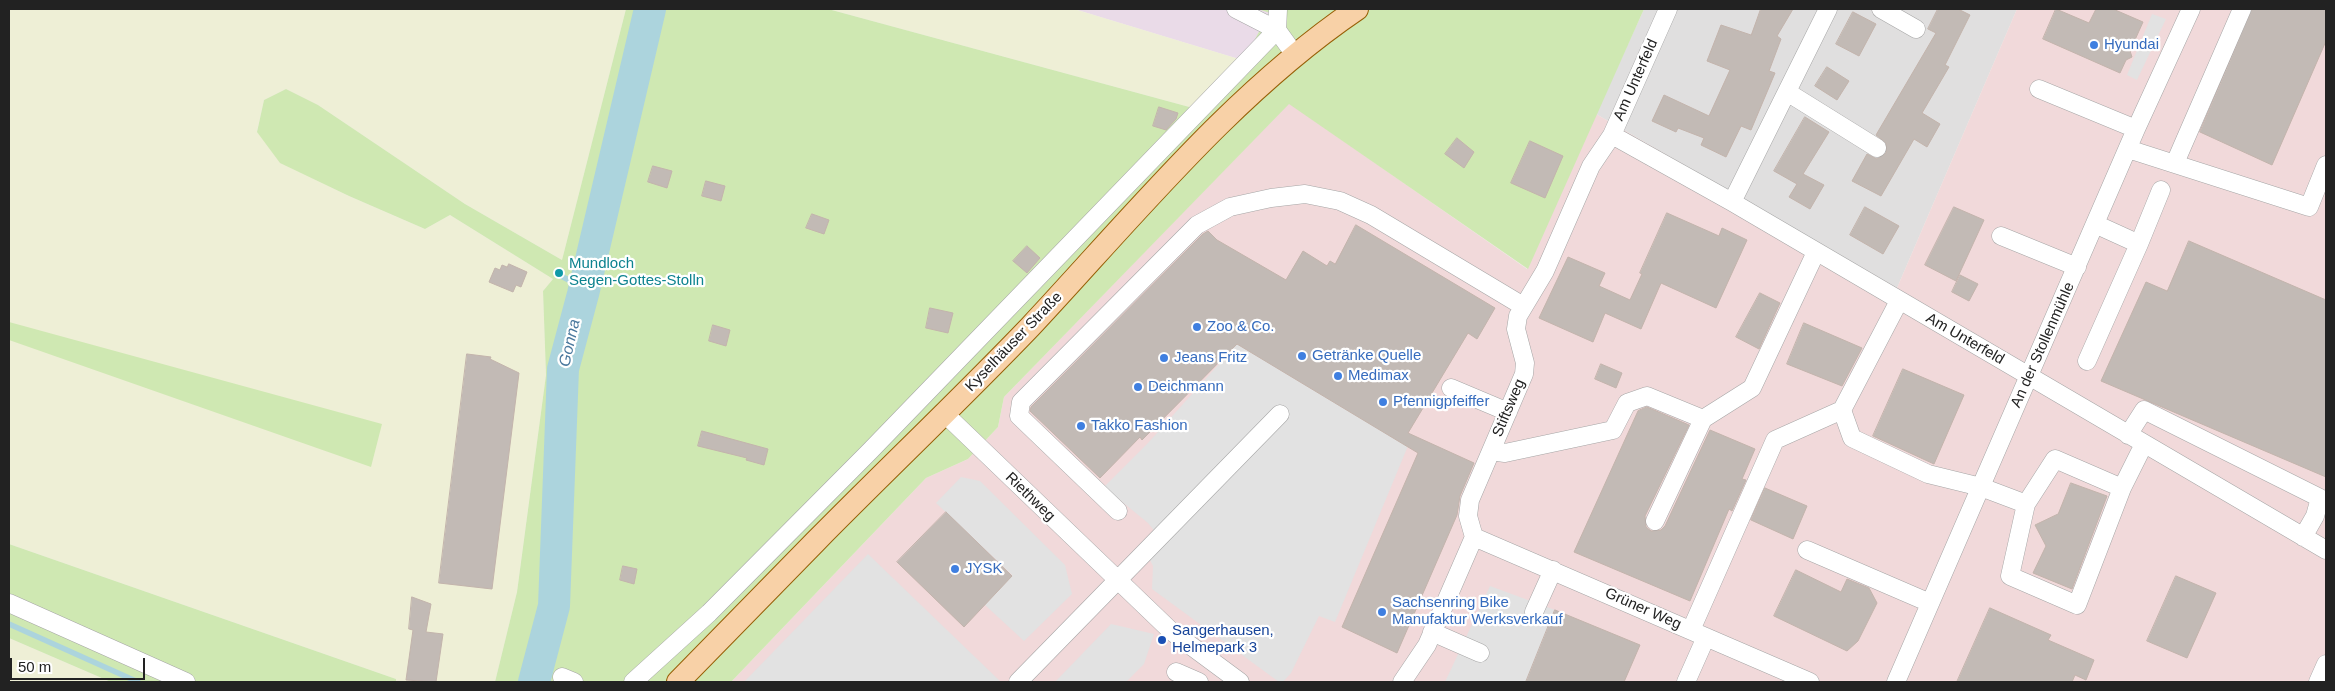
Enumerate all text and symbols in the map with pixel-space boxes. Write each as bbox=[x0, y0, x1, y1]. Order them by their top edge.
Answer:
street label: Am Unterfeld bbox=[1610, 36, 1662, 124]
place label: Hyundai bbox=[2104, 36, 2159, 54]
marker: Hyundai bbox=[2088, 39, 2100, 51]
place label: Mundloch Segen-Gottes-Stolln bbox=[569, 255, 704, 290]
marker: Mundloch Segen-Gottes-Stolln bbox=[553, 267, 565, 279]
street label: An der Stollenmühle bbox=[2007, 280, 2079, 410]
street label: Kyselhäuser Straße bbox=[962, 288, 1066, 396]
street label: Am Unterfeld bbox=[1923, 309, 2007, 369]
water label: Gonna bbox=[555, 317, 585, 369]
place label: Zoo & Co. bbox=[1207, 318, 1275, 336]
marker: Zoo & Co. bbox=[1191, 321, 1203, 333]
place label: Getränke Quelle bbox=[1312, 347, 1421, 365]
place label: Jeans Fritz bbox=[1174, 349, 1247, 367]
marker: Getränke Quelle bbox=[1296, 350, 1308, 362]
marker: Jeans Fritz bbox=[1158, 352, 1170, 364]
place label: Medimax bbox=[1348, 367, 1409, 385]
marker: Medimax bbox=[1332, 370, 1344, 382]
street label: Stiftsweg bbox=[1489, 376, 1529, 440]
place label: Deichmann bbox=[1148, 378, 1224, 396]
marker: Deichmann bbox=[1132, 381, 1144, 393]
place label: Pfennigpfeiffer bbox=[1393, 393, 1489, 411]
marker: Pfennigpfeiffer bbox=[1377, 396, 1389, 408]
place label: Takko Fashion bbox=[1091, 417, 1188, 435]
marker: Takko Fashion bbox=[1075, 420, 1087, 432]
street label: Riethweg bbox=[1001, 469, 1059, 525]
place label: JYSK bbox=[965, 560, 1003, 578]
marker: JYSK bbox=[949, 563, 961, 575]
street label: Grüner Weg bbox=[1602, 584, 1684, 634]
place label: Sachsenring Bike Manufaktur Werksverkauf bbox=[1392, 594, 1563, 629]
marker: Sachsenring Bike Manufaktur Werksverkauf bbox=[1376, 606, 1388, 618]
place label: Sangerhausen, Helmepark 3 bbox=[1172, 622, 1274, 657]
marker: Sangerhausen, Helmepark 3 bbox=[1156, 634, 1168, 646]
scale bar bbox=[12, 648, 148, 680]
text: 50 m bbox=[18, 658, 51, 675]

